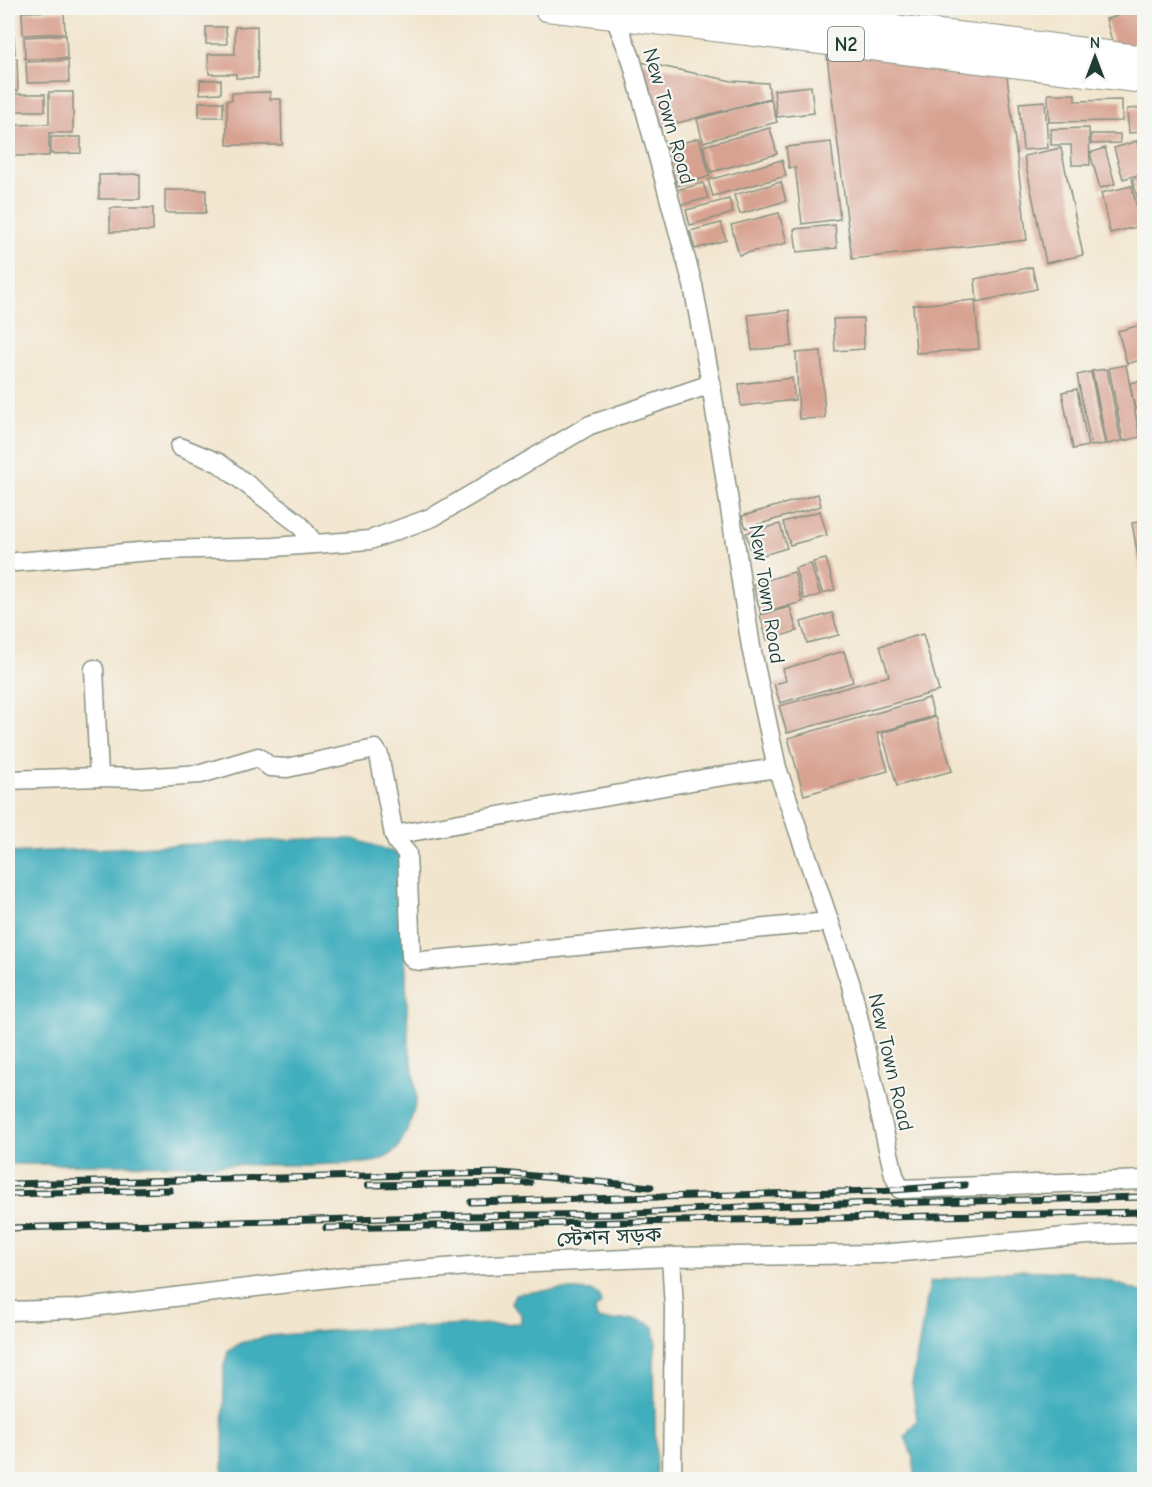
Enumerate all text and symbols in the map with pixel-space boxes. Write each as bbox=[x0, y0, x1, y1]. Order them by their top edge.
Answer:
road number: N2 bbox=[828, 27, 864, 61]
north arrow bbox=[1065, 27, 1125, 87]
text: N bbox=[1090, 34, 1100, 52]
street label: New Town Road bbox=[638, 45, 700, 187]
street label: New Town Road bbox=[744, 523, 790, 665]
street label: New Town Road bbox=[864, 991, 918, 1133]
street label: স্টেশন সড়ক bbox=[556, 1222, 663, 1252]

